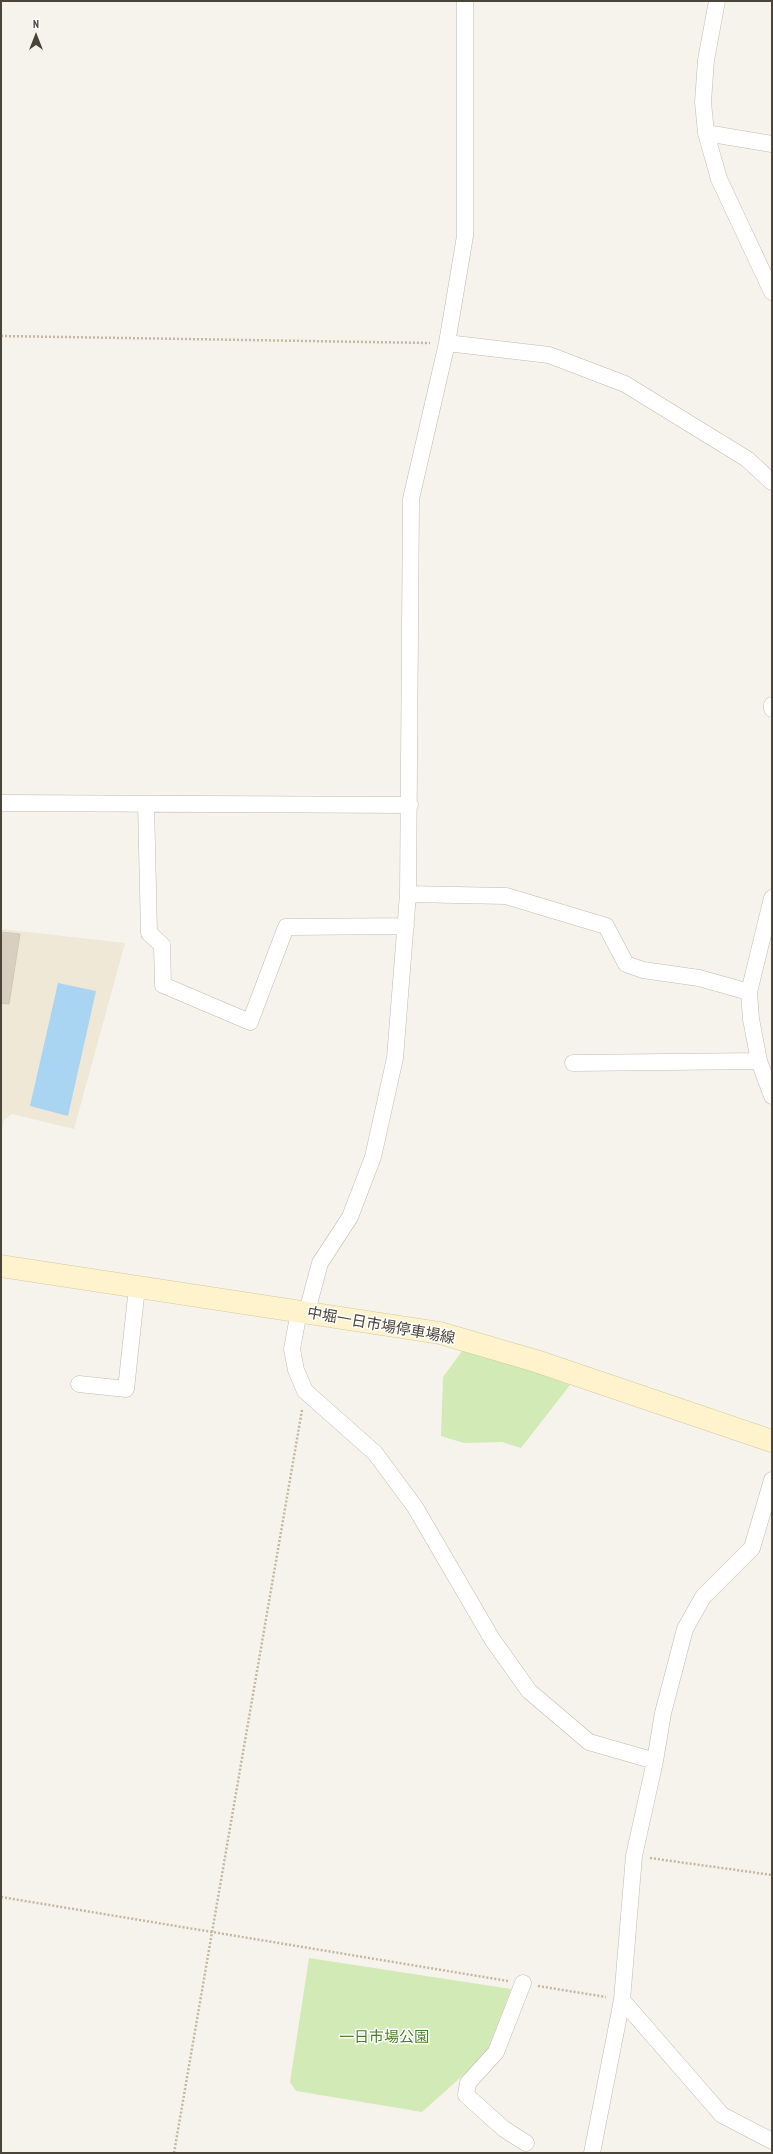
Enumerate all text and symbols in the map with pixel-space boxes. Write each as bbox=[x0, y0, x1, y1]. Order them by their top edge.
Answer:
north arrow bbox=[16, 16, 56, 56]
text: N bbox=[33, 17, 39, 31]
street label: 中堀一日市場停車場線 bbox=[306, 1304, 456, 1348]
park label: 一日市場公園 bbox=[339, 2029, 429, 2047]

